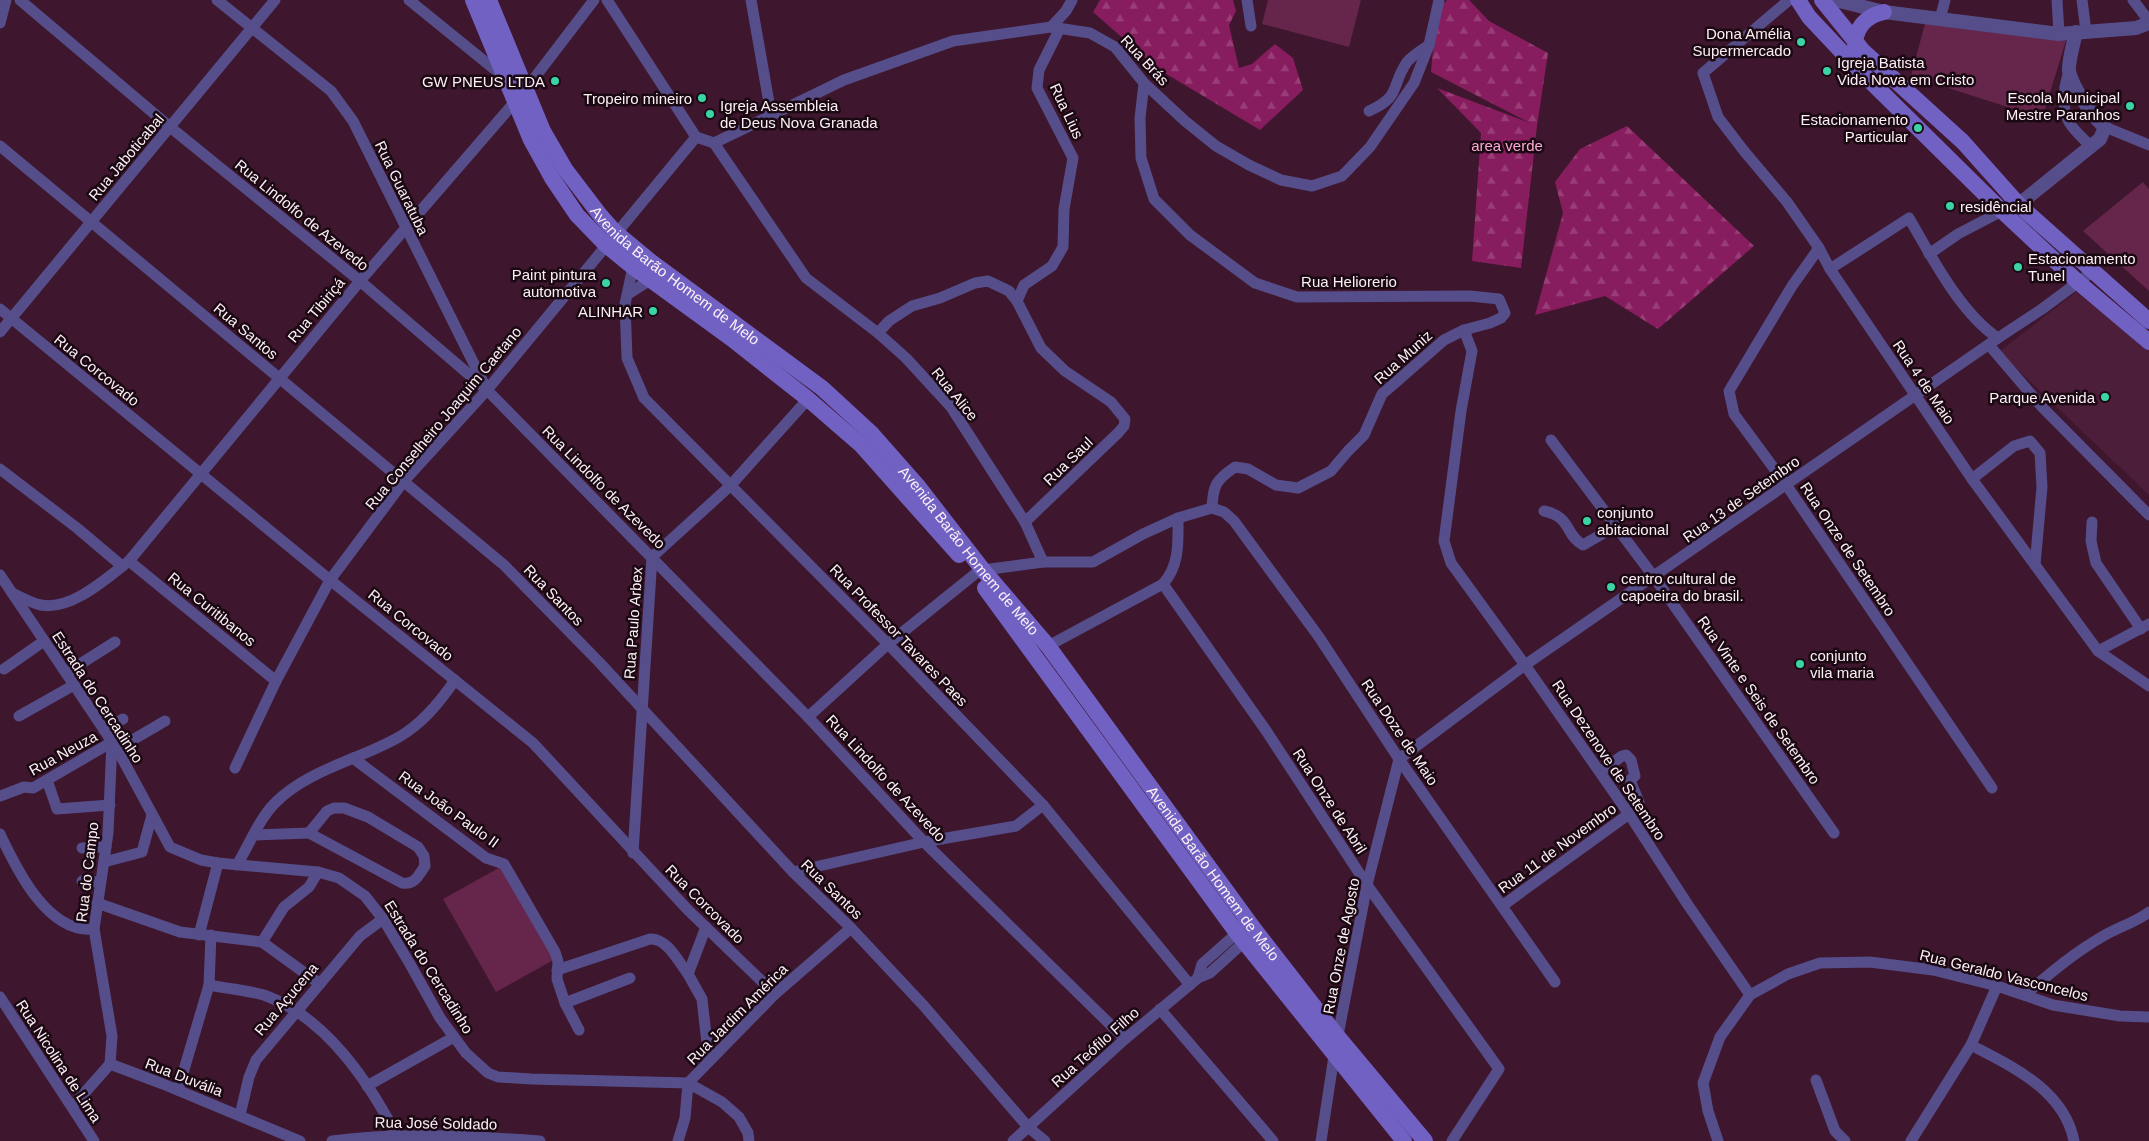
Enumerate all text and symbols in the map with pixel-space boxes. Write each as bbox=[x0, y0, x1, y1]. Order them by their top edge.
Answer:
place label: Dona Amélia Supermercado bbox=[1693, 25, 1792, 59]
street label: Rua Brás bbox=[1117, 31, 1173, 89]
marker: Dona Amélia Supermercado bbox=[1795, 36, 1807, 48]
place label: Igreja Batista Vida Nova em Cristo bbox=[1837, 54, 1974, 88]
marker: Igreja Batista Vida Nova em Cristo bbox=[1821, 65, 1833, 77]
place label: GW PNEUS LTDA bbox=[422, 73, 545, 90]
marker: GW PNEUS LTDA bbox=[549, 75, 561, 87]
street label: Rua Lius bbox=[1047, 81, 1087, 141]
place label: Escola Municipal Mestre Paranhos bbox=[2006, 89, 2120, 123]
place label: Tropeiro mineiro bbox=[583, 90, 692, 107]
marker: Tropeiro mineiro bbox=[696, 92, 708, 104]
place label: Igreja Assembleia de Deus Nova Granada bbox=[720, 97, 878, 131]
marker: Escola Municipal Mestre Paranhos bbox=[2124, 100, 2136, 112]
marker: Igreja Assembleia de Deus Nova Granada bbox=[704, 108, 716, 120]
street label: Rua Jaboticabal bbox=[85, 110, 167, 204]
place label: Estacionamento Particular bbox=[1800, 111, 1908, 145]
marker: Estacionamento Particular bbox=[1912, 122, 1924, 134]
park label: area verde bbox=[1471, 137, 1543, 154]
street label: Rua Guaratuba bbox=[372, 138, 432, 238]
street label: Rua Lindolfo de Azevedo bbox=[232, 156, 372, 274]
place label: residêncial bbox=[1960, 198, 2032, 215]
marker: residêncial bbox=[1944, 200, 1956, 212]
street label: Avenida Barão Homem de Melo bbox=[587, 202, 763, 348]
place label: Estacionamento Tunel bbox=[2028, 250, 2136, 284]
marker: Estacionamento Tunel bbox=[2012, 261, 2024, 273]
place label: Paint pintura automotiva bbox=[512, 266, 597, 300]
street label: Rua Heliorerio bbox=[1301, 273, 1397, 290]
street label: Rua Tibiriçá bbox=[284, 274, 348, 346]
marker: Paint pintura automotiva bbox=[600, 277, 612, 289]
street label: Rua Santos bbox=[211, 299, 281, 363]
place label: ALINHAR bbox=[578, 303, 643, 320]
marker: ALINHAR bbox=[647, 305, 659, 317]
street label: Rua Conselheiro Joaquim Caetano bbox=[361, 323, 525, 513]
street label: Rua Muniz bbox=[1371, 327, 1435, 387]
street label: Rua Corcovado bbox=[51, 331, 143, 409]
street label: Rua 4 de Maio bbox=[1890, 337, 1958, 427]
street label: Rua Alice bbox=[928, 364, 982, 424]
place label: Parque Avenida bbox=[1989, 389, 2096, 406]
marker: Parque Avenida bbox=[2099, 391, 2111, 403]
street label: Rua Lindolfo de Azevedo bbox=[539, 422, 669, 552]
street label: Rua Saul bbox=[1040, 433, 1096, 489]
street label: Rua 13 de Setembro bbox=[1679, 452, 1803, 546]
street label: Avenida Barão Homem de Melo bbox=[896, 462, 1043, 638]
street label: Rua Onze de Setembro bbox=[1797, 479, 1899, 619]
place label: conjunto abitacional bbox=[1597, 504, 1669, 538]
marker: conjunto abitacional bbox=[1581, 515, 1593, 527]
street label: Rua Santos bbox=[521, 561, 587, 629]
street label: Rua Professor Tavares Paes bbox=[827, 561, 971, 709]
street label: Rua Paulo Arbex bbox=[621, 566, 645, 680]
street label: Rua Curitibanos bbox=[165, 569, 259, 649]
place label: centro cultural de capoeira do brasil. bbox=[1621, 570, 1744, 604]
marker: centro cultural de capoeira do brasil. bbox=[1605, 581, 1617, 593]
street label: Rua Corcovado bbox=[365, 586, 457, 664]
street label: Rua Vinte e Seis de Setembro bbox=[1694, 613, 1824, 787]
street label: Estrada do Cercadinho bbox=[49, 628, 147, 766]
place label: conjunto vila maria bbox=[1810, 647, 1875, 681]
marker: conjunto vila maria bbox=[1794, 658, 1806, 670]
street label: Rua Doze de Maio bbox=[1358, 676, 1442, 788]
street label: Rua Dezenove de Setembro bbox=[1549, 677, 1669, 843]
street label: Rua Lindolfo de Azevedo bbox=[823, 711, 949, 845]
street label: Rua Neuza bbox=[26, 727, 101, 779]
street label: Rua Onze de Abril bbox=[1290, 745, 1370, 857]
street label: Rua João Paulo II bbox=[396, 767, 502, 851]
street label: Avenida Barão Homem de Melo bbox=[1144, 782, 1284, 964]
street label: Rua 11 de Novembro bbox=[1495, 800, 1619, 896]
street label: Rua do Campo bbox=[72, 821, 102, 923]
street label: Rua Santos bbox=[798, 856, 866, 922]
street label: Rua Corcovado bbox=[662, 861, 748, 947]
street label: Rua Onze de Agosto bbox=[1319, 876, 1363, 1016]
street label: Estrada do Cercadinho bbox=[381, 897, 477, 1037]
street label: Rua Geraldo Vasconcelos bbox=[1918, 946, 2090, 1004]
street label: Rua Açucena bbox=[251, 959, 322, 1039]
street label: Rua Jardim América bbox=[683, 960, 791, 1068]
street label: Rua Nicolina de Lima bbox=[13, 997, 105, 1126]
street label: Rua Teófilo Filho bbox=[1048, 1003, 1142, 1091]
street label: Rua Duvália bbox=[143, 1054, 226, 1100]
street label: Rua José Soldado bbox=[375, 1113, 497, 1133]

